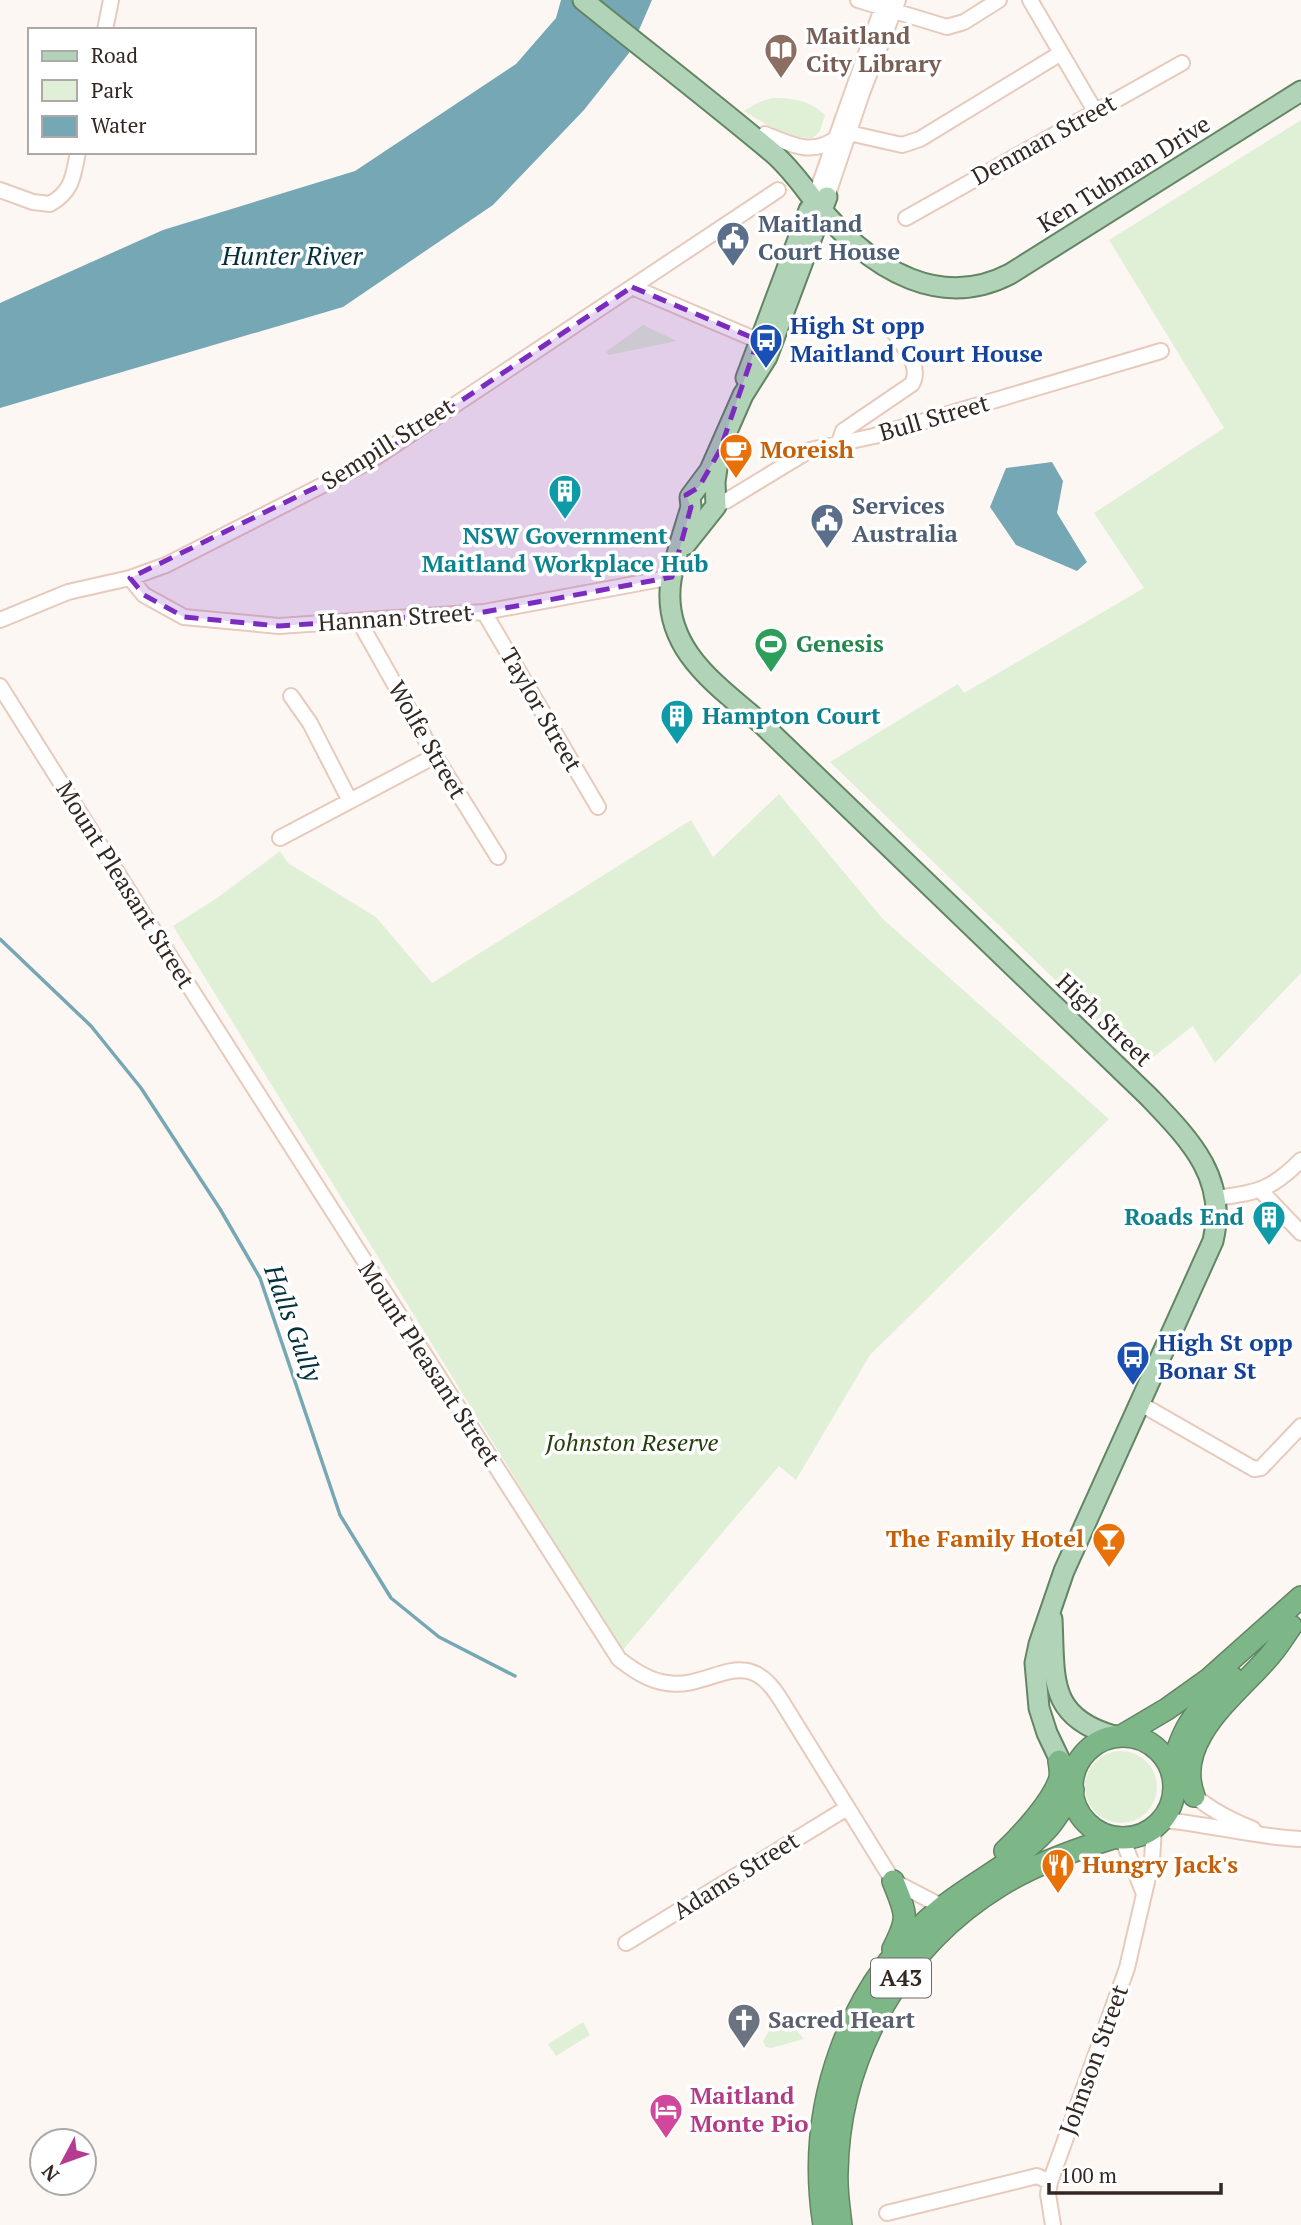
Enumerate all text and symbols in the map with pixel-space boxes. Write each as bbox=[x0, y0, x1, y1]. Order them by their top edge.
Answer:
place label: Maitland City Library bbox=[806, 19, 943, 79]
legend bbox=[28, 28, 256, 154]
library icon: Maitland City Library bbox=[762, 31, 800, 80]
text: Road bbox=[91, 41, 138, 69]
text: Park bbox=[91, 76, 133, 104]
street label: Denman Street bbox=[966, 86, 1121, 192]
street label: Ken Tubman Drive bbox=[1031, 107, 1216, 239]
text: Water bbox=[91, 111, 146, 139]
place label: Maitland Court House bbox=[758, 207, 900, 267]
public building icon: Maitland Court House bbox=[714, 219, 752, 268]
water label: Hunter River bbox=[221, 238, 363, 272]
place label: High St opp Maitland Court House bbox=[790, 309, 1043, 369]
bus stop icon: High St opp Maitland Court House bbox=[747, 321, 785, 370]
street label: Bull Street bbox=[875, 386, 992, 448]
street label: Sempill Street bbox=[315, 390, 460, 497]
cafe icon: Moreish bbox=[717, 431, 755, 480]
place label: Moreish bbox=[760, 433, 855, 465]
building icon: NSW Government Maitland Workplace Hub bbox=[546, 472, 584, 521]
place label: Services Australia bbox=[852, 489, 958, 549]
public building icon: Services Australia bbox=[808, 501, 846, 550]
place label: NSW Government Maitland Workplace Hub bbox=[422, 519, 708, 579]
street label: Hannan Street bbox=[317, 596, 473, 638]
sports icon: Genesis bbox=[752, 625, 790, 674]
place label: Genesis bbox=[796, 627, 884, 659]
street label: Taylor Street bbox=[494, 642, 590, 777]
street label: Wolfe Street bbox=[381, 675, 475, 804]
building icon: Hampton Court bbox=[658, 697, 696, 746]
place label: Hampton Court bbox=[702, 699, 881, 731]
street label: Mount Pleasant Street bbox=[49, 775, 203, 994]
street label: High Street bbox=[1050, 966, 1159, 1073]
building icon: Roads End bbox=[1250, 1198, 1288, 1247]
place label: Roads End bbox=[1124, 1200, 1245, 1232]
street label: Mount Pleasant Street bbox=[352, 1255, 508, 1472]
water label: Halls Gully bbox=[257, 1258, 331, 1387]
place label: High St opp Bonar St bbox=[1158, 1326, 1293, 1386]
bus stop icon: High St opp Bonar St bbox=[1114, 1338, 1152, 1387]
park label: Johnston Reserve bbox=[544, 1426, 719, 1458]
bar icon: The Family Hotel bbox=[1090, 1520, 1128, 1569]
place label: The Family Hotel bbox=[886, 1522, 1084, 1554]
street label: Adams Street bbox=[666, 1824, 805, 1927]
restaurant icon: Hungry Jack's bbox=[1039, 1846, 1077, 1895]
place label: Hungry Jack's bbox=[1082, 1848, 1238, 1880]
road number: A43 bbox=[871, 1958, 931, 1997]
street label: Johnson Street bbox=[1051, 1980, 1135, 2139]
church icon: Sacred Heart bbox=[725, 2001, 763, 2050]
place label: Sacred Heart bbox=[768, 2003, 916, 2035]
place label: Maitland Monte Pio bbox=[690, 2079, 809, 2139]
hotel icon: Maitland Monte Pio bbox=[647, 2091, 685, 2140]
north arrow bbox=[28, 2127, 98, 2197]
scale bar bbox=[1049, 2152, 1220, 2196]
text: N bbox=[35, 2159, 64, 2187]
text: 100 m bbox=[1060, 2161, 1117, 2189]

